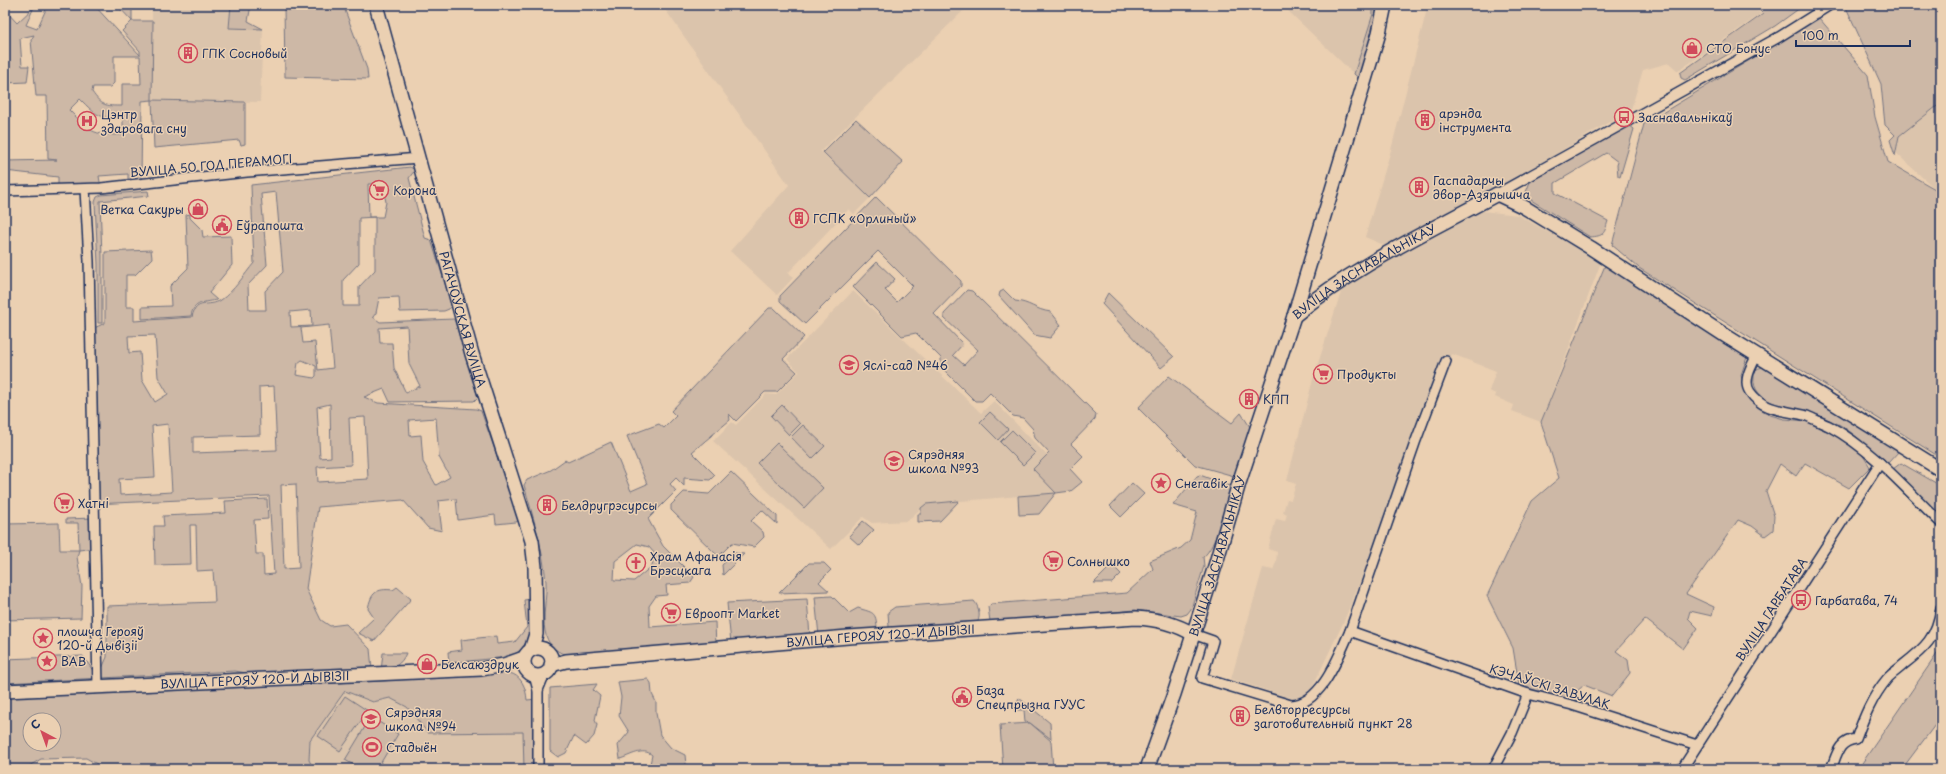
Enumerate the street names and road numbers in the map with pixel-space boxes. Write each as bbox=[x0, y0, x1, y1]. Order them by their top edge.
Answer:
street label: ВУЛІЦА 50 ГОД ПЕРАМОГІ bbox=[129, 149, 293, 181]
street label: ВУЛІЦА ЗАСНАВАЛЬНІКАЎ bbox=[1288, 219, 1439, 323]
street label: РАГАЧОЎСКАЯ ВУЛІЦА bbox=[435, 249, 491, 390]
street label: ВУЛІЦА ЗАСНАВАЛЬНІКАЎ bbox=[1184, 473, 1250, 639]
street label: ВУЛІЦА ГАРБАТАВА bbox=[1731, 554, 1811, 664]
street label: ВУЛІЦА ГЕРОЯЎ 120-Й ДЫВІЗІІ bbox=[785, 620, 976, 651]
street label: КЭЧАЎСКІ ЗАВУЛАК bbox=[1487, 659, 1613, 713]
street label: ВУЛІЦА ГЕРОЯЎ 120-Й ДЫВІЗІІ bbox=[160, 666, 350, 693]

